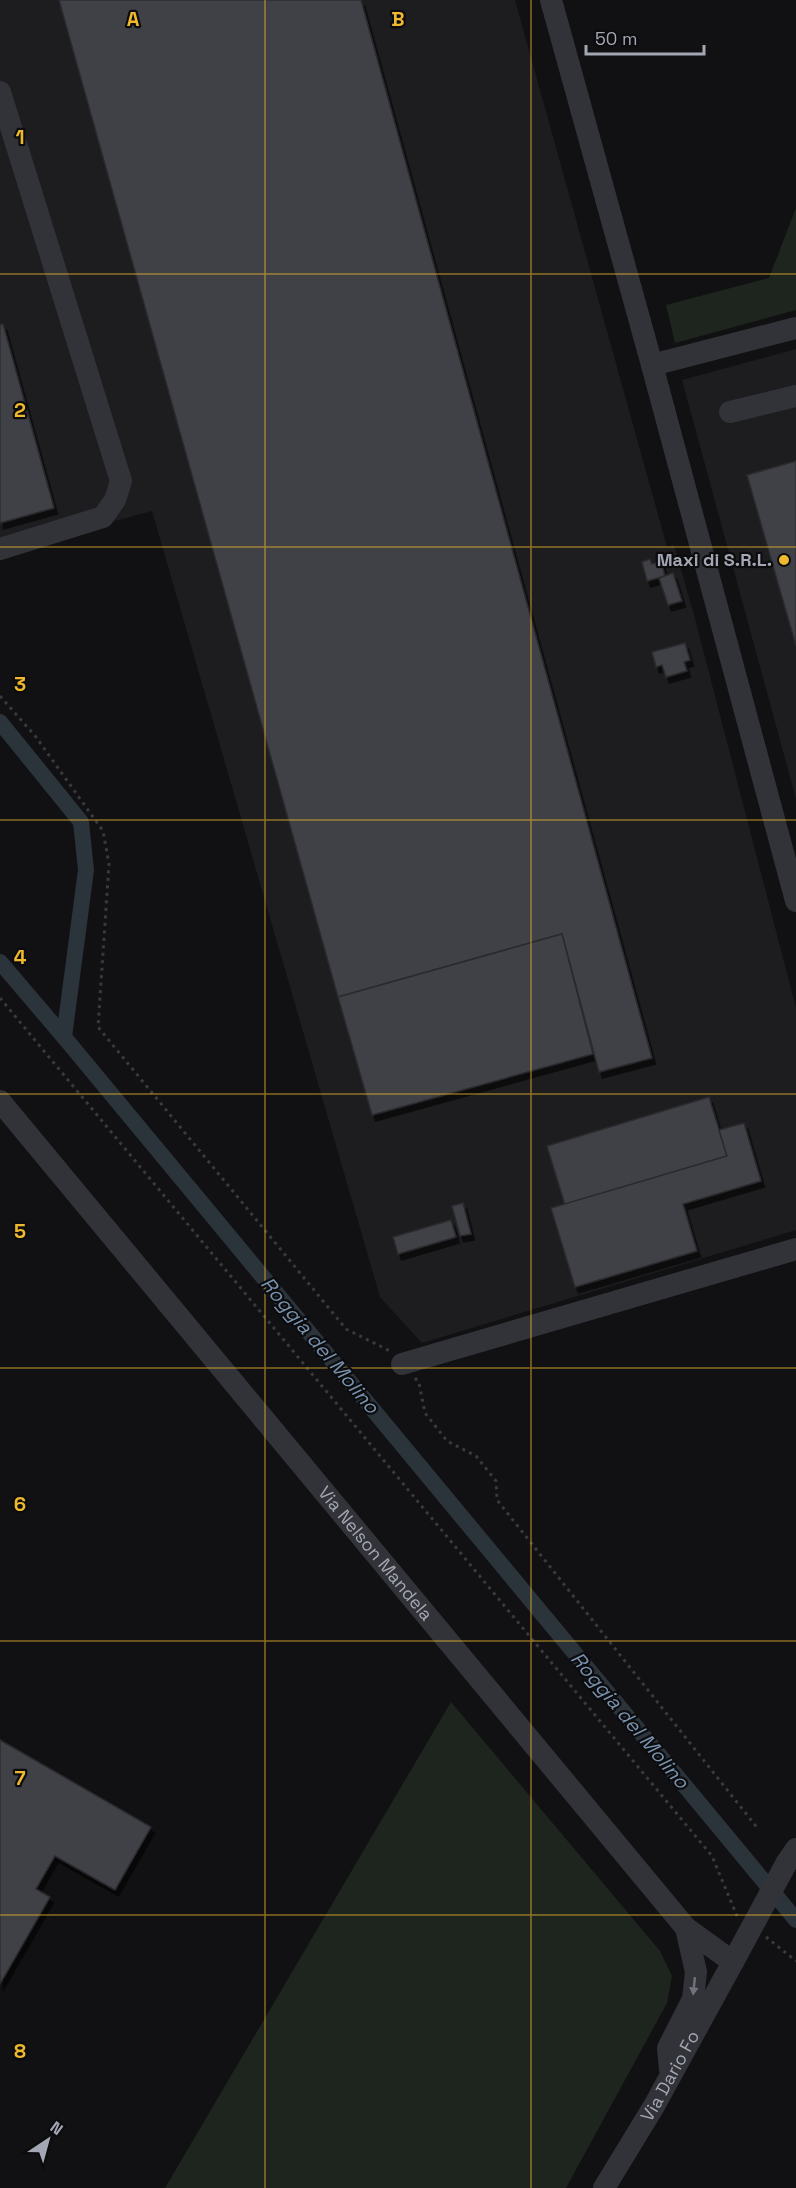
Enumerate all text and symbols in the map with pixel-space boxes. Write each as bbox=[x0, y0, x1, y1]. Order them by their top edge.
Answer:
text: A bbox=[127, 6, 140, 32]
text: B bbox=[391, 6, 405, 32]
scale bar bbox=[586, 18, 704, 56]
text: 50 m bbox=[595, 27, 637, 50]
text: 1 bbox=[15, 124, 25, 150]
text: 2 bbox=[14, 397, 26, 423]
place label: Maxi di S.R.L. bbox=[657, 548, 772, 571]
marker: Maxi di S.R.L. bbox=[777, 553, 791, 567]
text: 3 bbox=[14, 671, 26, 697]
text: 4 bbox=[14, 944, 27, 970]
text: 5 bbox=[14, 1218, 26, 1244]
water label: Roggia del Molino bbox=[255, 1271, 385, 1419]
street label: Via Nelson Mandela bbox=[313, 1481, 438, 1625]
text: 6 bbox=[14, 1491, 26, 1517]
water label: Roggia del Molino bbox=[565, 1646, 695, 1794]
text: 7 bbox=[14, 1765, 26, 1791]
one-way arrow bbox=[689, 1976, 699, 1995]
street label: Via Dario Fo bbox=[635, 2026, 704, 2126]
text: 8 bbox=[14, 2038, 26, 2064]
north arrow bbox=[18, 2110, 78, 2170]
text: N bbox=[46, 2117, 67, 2140]

